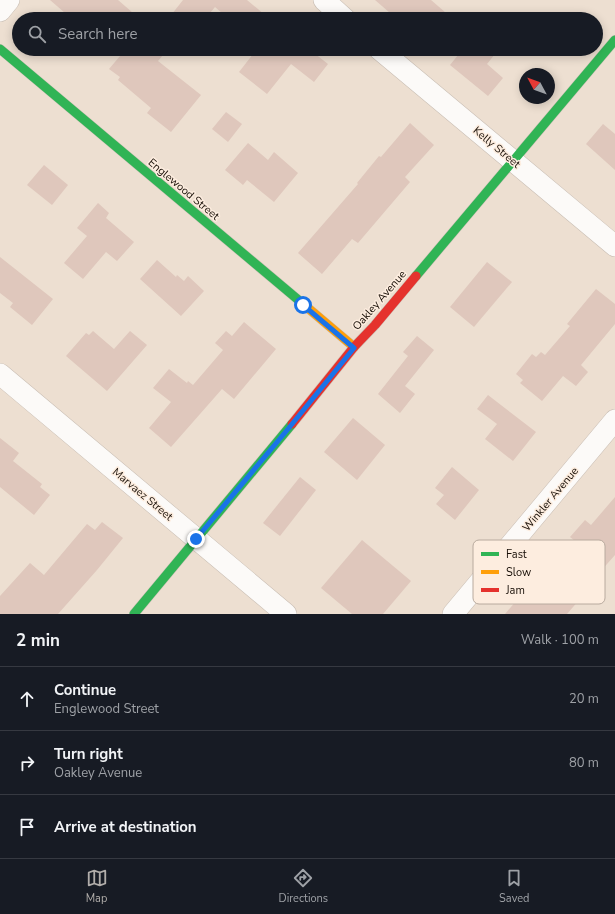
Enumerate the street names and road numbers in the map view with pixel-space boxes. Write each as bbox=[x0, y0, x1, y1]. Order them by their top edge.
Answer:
street label: Kelly Street bbox=[470, 123, 524, 172]
street label: Englewood Street bbox=[145, 155, 223, 224]
street label: Oakley Avenue bbox=[349, 267, 410, 333]
street label: Winkler Avenue bbox=[519, 464, 582, 535]
street label: Marvaez Street bbox=[109, 465, 176, 524]

